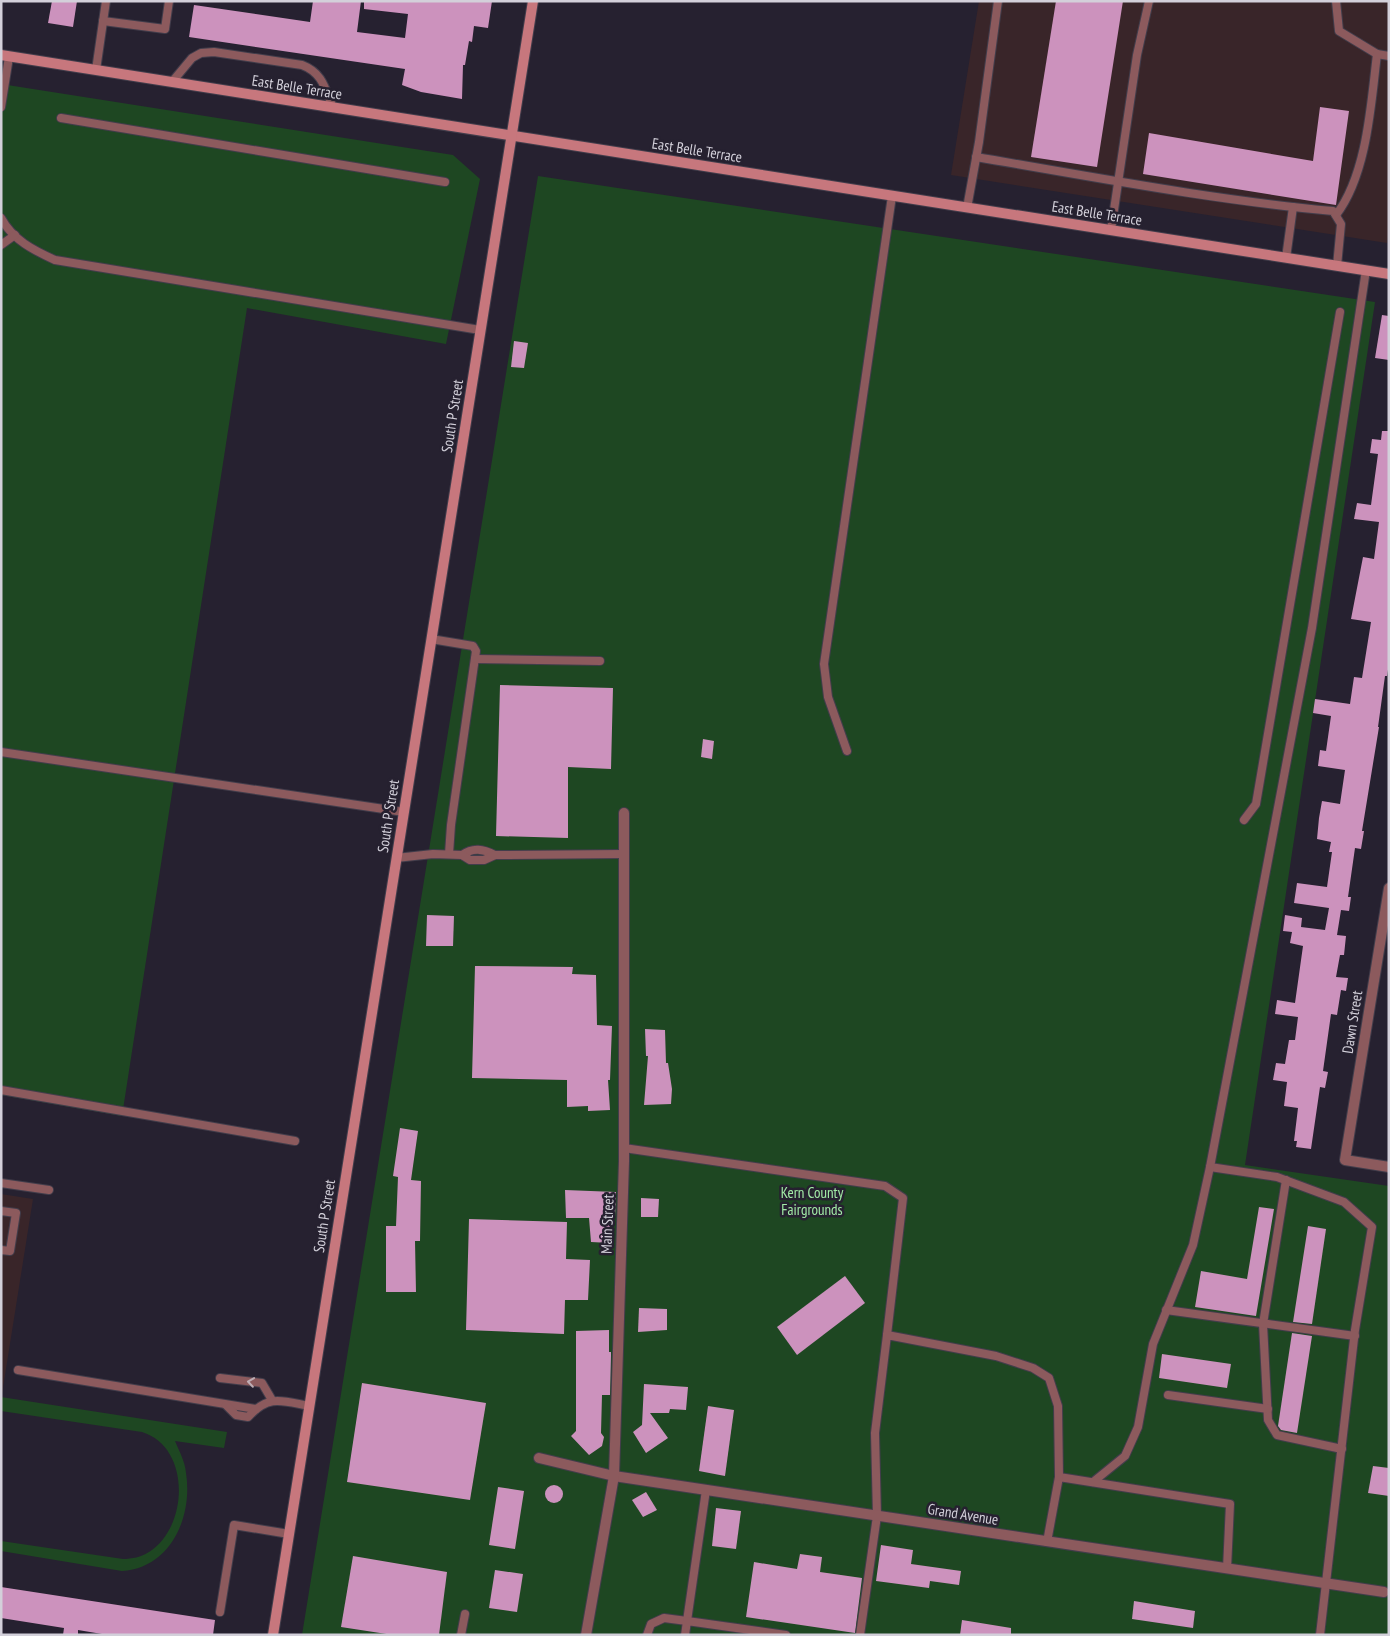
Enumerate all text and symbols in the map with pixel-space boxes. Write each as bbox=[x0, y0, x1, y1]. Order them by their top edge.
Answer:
street label: East Belle Terrace bbox=[251, 71, 343, 103]
street label: East Belle Terrace bbox=[651, 134, 743, 166]
street label: East Belle Terrace bbox=[1051, 197, 1143, 229]
street label: South P Street bbox=[437, 378, 467, 454]
street label: South P Street bbox=[373, 778, 403, 854]
street label: Dawn Street bbox=[1338, 989, 1366, 1055]
street label: South P Street bbox=[309, 1178, 339, 1254]
park label: Kern County Fairgrounds bbox=[781, 1183, 844, 1219]
street label: Main Street bbox=[596, 1194, 618, 1254]
one-way arrow bbox=[246, 1377, 254, 1388]
street label: Grand Avenue bbox=[926, 1499, 1000, 1529]

